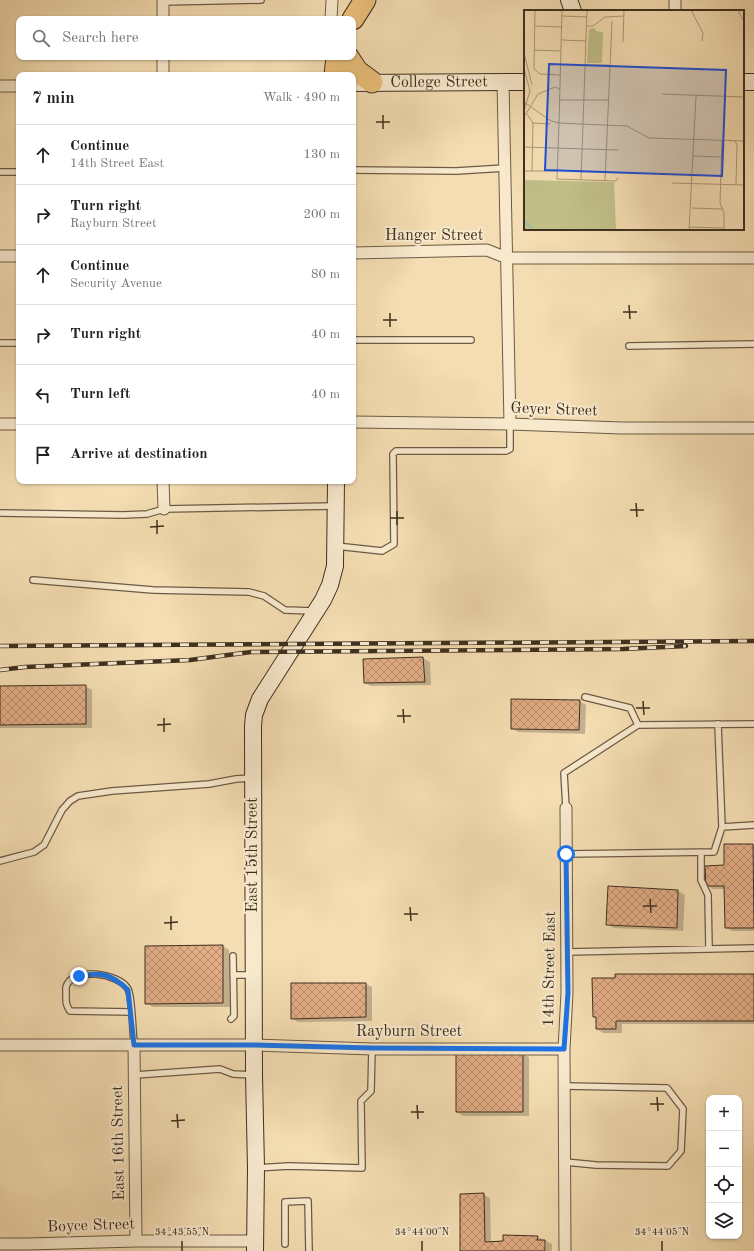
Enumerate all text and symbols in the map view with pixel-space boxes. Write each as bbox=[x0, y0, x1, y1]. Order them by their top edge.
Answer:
inset map bbox=[524, 10, 744, 230]
search box bbox=[16, 16, 356, 60]
icon: search bbox=[30, 27, 52, 49]
text: Search here bbox=[62, 31, 139, 46]
street label: College Street bbox=[390, 74, 488, 91]
text: 7 min bbox=[32, 90, 75, 107]
text: Walk · 490 m bbox=[263, 91, 340, 104]
text: Continue bbox=[70, 139, 129, 154]
icon: ahead bbox=[32, 144, 54, 166]
text: 130 m bbox=[303, 148, 340, 161]
text: 14th Street East bbox=[70, 157, 164, 170]
text: Turn right bbox=[70, 199, 141, 214]
icon: right bbox=[32, 204, 54, 226]
text: 200 m bbox=[303, 208, 340, 221]
text: Rayburn Street bbox=[70, 217, 156, 230]
street label: Hanger Street bbox=[385, 228, 484, 244]
text: Continue bbox=[70, 259, 129, 274]
icon: ahead bbox=[32, 264, 54, 286]
text: 80 m bbox=[311, 268, 340, 281]
text: Security Avenue bbox=[70, 277, 162, 290]
icon: right bbox=[32, 324, 54, 346]
text: Turn right bbox=[70, 327, 141, 342]
text: 40 m bbox=[311, 328, 340, 341]
icon: left bbox=[32, 384, 54, 406]
text: Turn left bbox=[70, 387, 130, 402]
text: 40 m bbox=[311, 388, 340, 401]
street label: Geyer Street bbox=[510, 400, 598, 420]
icon: arrive bbox=[32, 444, 54, 466]
text: Arrive at destination bbox=[70, 447, 208, 462]
street label: East 15th Street bbox=[245, 797, 261, 913]
route start bbox=[557, 845, 575, 863]
street label: 14th Street East bbox=[541, 911, 559, 1027]
route end bbox=[70, 967, 88, 985]
street label: Rayburn Street bbox=[356, 1024, 463, 1040]
street label: East 16th Street bbox=[110, 1085, 128, 1201]
map controls bbox=[706, 1095, 742, 1239]
button: + bbox=[706, 1095, 742, 1131]
button: − bbox=[706, 1131, 742, 1167]
button: locate bbox=[706, 1167, 742, 1203]
button: layers bbox=[706, 1203, 742, 1239]
street label: Boyce Street bbox=[47, 1216, 136, 1236]
text: 34°43'55"N bbox=[155, 1227, 210, 1237]
text: 34°44'00"N bbox=[395, 1227, 450, 1237]
text: 34°44'05"N bbox=[635, 1227, 690, 1237]

